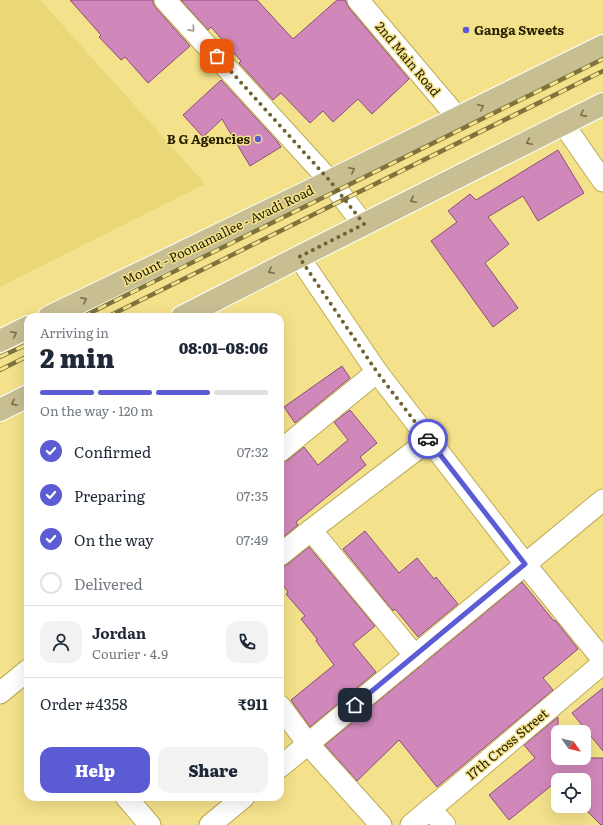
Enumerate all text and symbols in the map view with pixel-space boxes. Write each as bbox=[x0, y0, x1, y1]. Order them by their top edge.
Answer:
street label: 2nd Main Road bbox=[371, 17, 445, 100]
place label: Ganga Sweets bbox=[474, 20, 565, 39]
one-way arrow bbox=[187, 24, 194, 32]
marker: Ganga Sweets bbox=[461, 25, 471, 35]
pin bbox=[200, 39, 234, 73]
icon: bag bbox=[206, 45, 228, 67]
one-way arrow bbox=[477, 104, 484, 111]
one-way arrow bbox=[580, 110, 588, 117]
place label: B G Agencies bbox=[167, 129, 251, 148]
marker: B G Agencies bbox=[253, 134, 263, 144]
one-way arrow bbox=[526, 137, 533, 145]
one-way arrow bbox=[348, 167, 355, 175]
street label: Mount - Poonamallee - Avadi Road bbox=[119, 180, 317, 289]
one-way arrow bbox=[409, 195, 417, 203]
one-way arrow bbox=[268, 266, 276, 274]
one-way arrow bbox=[79, 297, 87, 305]
text: Arriving in bbox=[40, 323, 109, 342]
one-way arrow bbox=[10, 331, 17, 339]
text: 08:01–08:06 bbox=[179, 336, 268, 359]
text: 2 min bbox=[40, 337, 115, 376]
one-way arrow bbox=[11, 398, 18, 406]
text: On the way · 120 m bbox=[40, 401, 153, 420]
courier bbox=[408, 419, 448, 459]
icon: car bbox=[417, 428, 439, 450]
icon: check bbox=[40, 440, 62, 462]
text: Confirmed bbox=[74, 440, 151, 463]
text: 07:32 bbox=[237, 442, 268, 461]
icon: check bbox=[40, 484, 62, 506]
text: Preparing bbox=[74, 484, 145, 507]
text: 07:35 bbox=[236, 486, 268, 505]
icon: check bbox=[40, 528, 62, 550]
text: On the way bbox=[74, 528, 154, 551]
text: 07:49 bbox=[236, 530, 268, 549]
text: Delivered bbox=[74, 572, 143, 595]
button: person bbox=[40, 621, 82, 663]
text: Jordan bbox=[92, 621, 146, 644]
button: phone bbox=[226, 621, 268, 663]
text: Courier · 4.9 bbox=[92, 644, 168, 663]
pin bbox=[338, 688, 372, 722]
text: Order #4358 bbox=[40, 692, 127, 715]
text: ₹911 bbox=[238, 692, 268, 715]
icon: home bbox=[344, 694, 366, 716]
street label: 17th Cross Street bbox=[461, 703, 552, 784]
north arrow bbox=[551, 725, 591, 765]
map controls bbox=[551, 725, 591, 813]
button: Help bbox=[40, 747, 150, 793]
button: Share bbox=[158, 747, 268, 793]
button: locate bbox=[551, 773, 591, 813]

